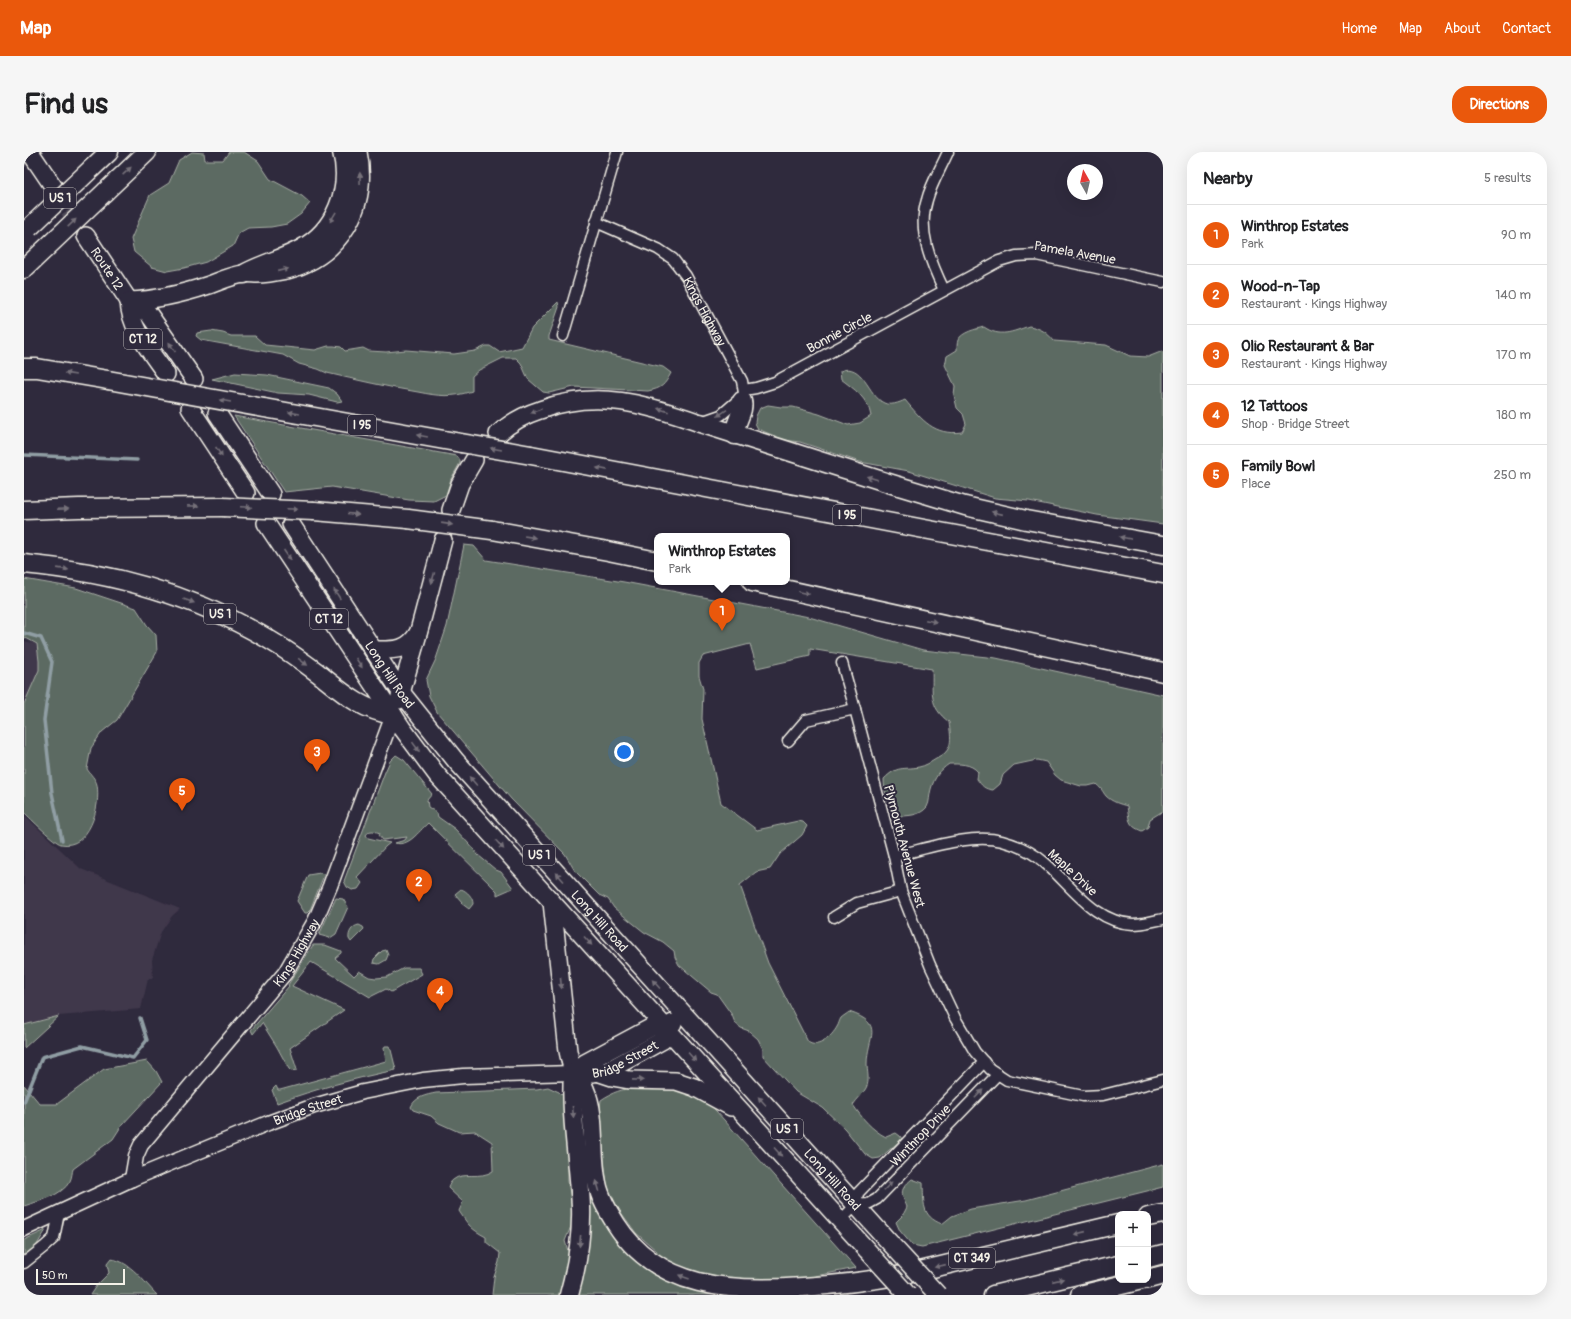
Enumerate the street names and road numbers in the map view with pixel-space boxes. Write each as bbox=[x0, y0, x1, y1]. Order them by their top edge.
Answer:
road number: US 1 bbox=[44, 188, 76, 208]
street label: Pamela Avenue bbox=[1033, 238, 1117, 268]
street label: Route 12 bbox=[87, 245, 127, 293]
street label: Kings Highway bbox=[679, 274, 729, 350]
street label: Bonnie Circle bbox=[804, 309, 875, 357]
road number: CT 12 bbox=[124, 329, 162, 349]
road number: I 95 bbox=[348, 415, 376, 435]
road number: I 95 bbox=[833, 505, 861, 525]
road number: US 1 bbox=[204, 604, 236, 624]
road number: CT 12 bbox=[310, 609, 348, 629]
street label: Long Hill Road bbox=[361, 638, 418, 712]
street label: Plymouth Avenue West bbox=[880, 783, 928, 910]
road number: US 1 bbox=[523, 845, 555, 865]
street label: Maple Drive bbox=[1044, 846, 1101, 900]
street label: Long Hill Road bbox=[567, 887, 631, 956]
street label: Kings Highway bbox=[270, 916, 324, 990]
street label: Bridge Street bbox=[591, 1037, 662, 1082]
street label: Bridge Street bbox=[271, 1091, 345, 1129]
street label: Winthrop Drive bbox=[887, 1101, 955, 1170]
road number: US 1 bbox=[771, 1119, 803, 1139]
street label: Long Hill Road bbox=[800, 1146, 864, 1214]
road number: CT 349 bbox=[949, 1248, 995, 1268]

